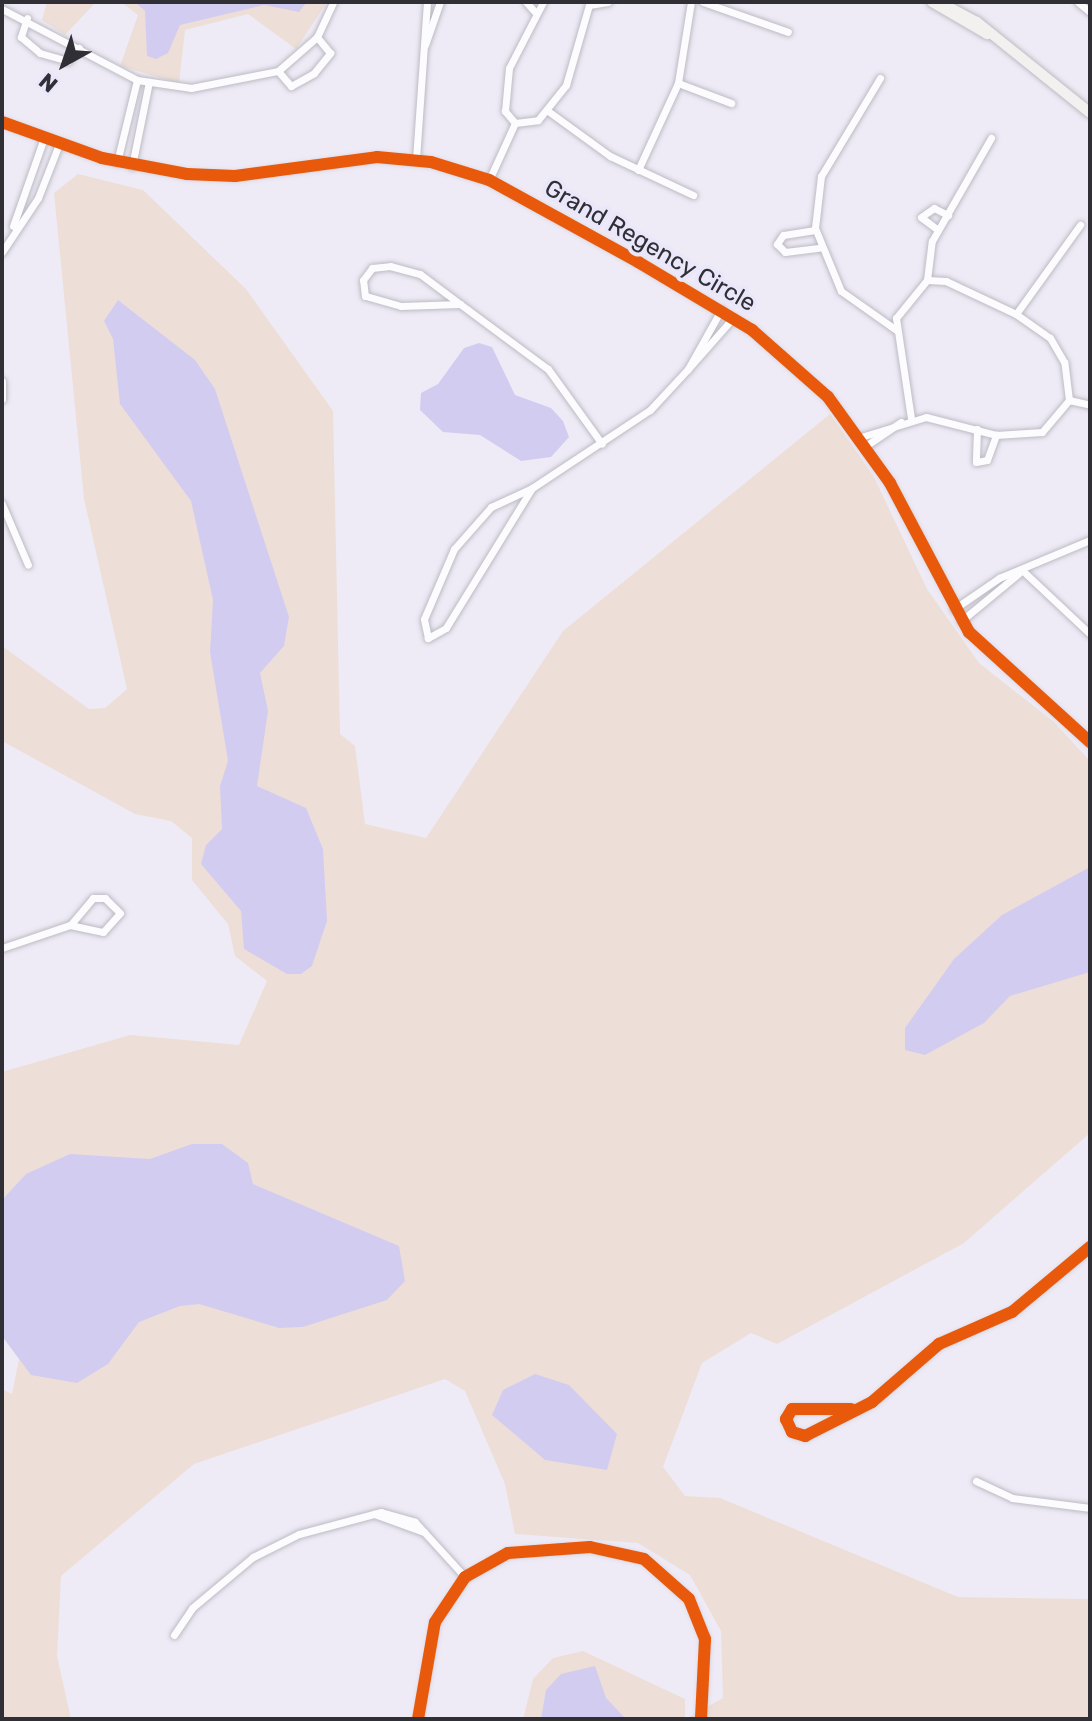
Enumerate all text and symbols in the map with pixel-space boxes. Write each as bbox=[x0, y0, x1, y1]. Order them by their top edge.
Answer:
north arrow bbox=[24, 24, 104, 104]
text: N bbox=[34, 67, 63, 98]
street label: Grand Regency Circle bbox=[539, 174, 761, 318]

